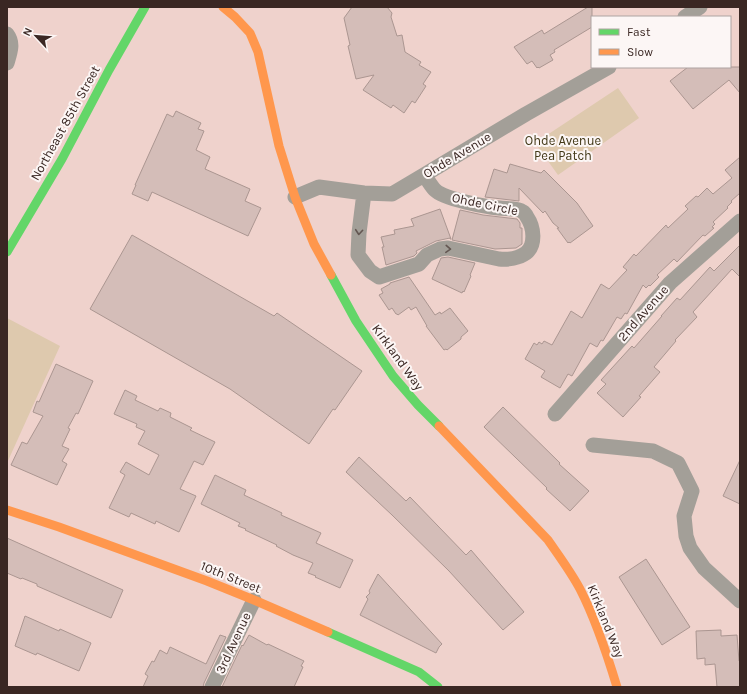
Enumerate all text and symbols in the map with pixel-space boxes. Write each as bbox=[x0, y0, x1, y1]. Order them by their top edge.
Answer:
north arrow bbox=[16, 16, 56, 56]
legend bbox=[591, 16, 731, 68]
text: N bbox=[20, 25, 35, 38]
text: Fast bbox=[627, 25, 651, 39]
text: Slow bbox=[627, 45, 653, 59]
street label: Northeast 85th Street bbox=[27, 63, 103, 183]
street label: Ohde Avenue bbox=[420, 129, 494, 181]
park label: Ohde Avenue Pea Patch bbox=[525, 133, 602, 163]
street label: Ohde Circle bbox=[451, 190, 520, 218]
one-way arrow bbox=[355, 229, 364, 235]
one-way arrow bbox=[444, 244, 451, 253]
street label: 2nd Avenue bbox=[615, 282, 671, 344]
street label: Kirkland Way bbox=[369, 321, 427, 393]
street label: 10th Street bbox=[199, 558, 263, 596]
street label: Kirkland Way bbox=[585, 582, 627, 660]
street label: 3rd Avenue bbox=[212, 610, 254, 676]

